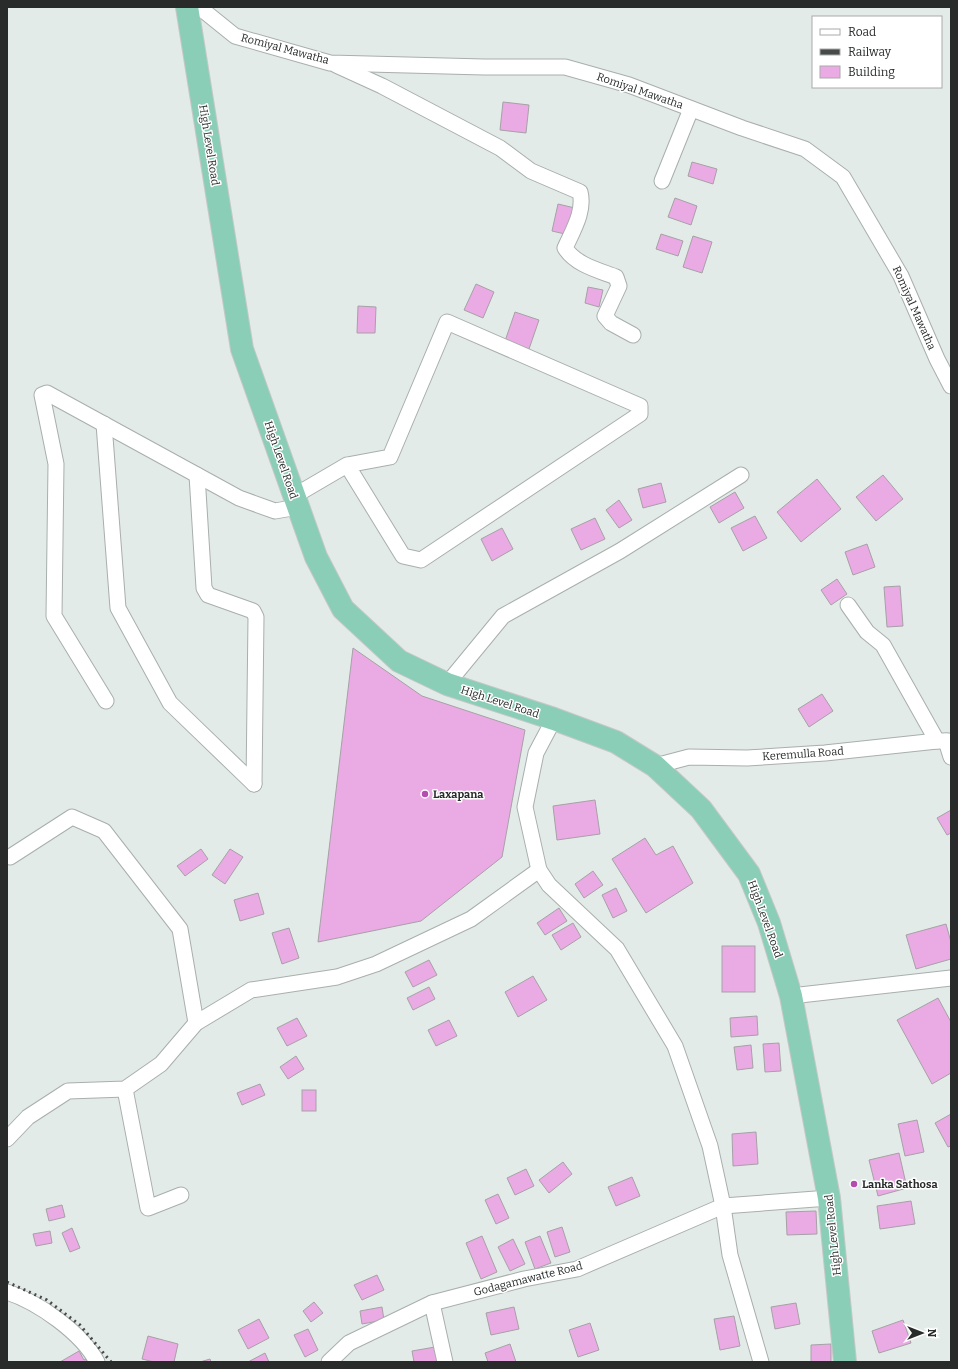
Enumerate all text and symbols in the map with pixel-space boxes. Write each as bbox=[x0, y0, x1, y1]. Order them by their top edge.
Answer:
legend bbox=[812, 16, 942, 88]
text: Road bbox=[848, 25, 876, 39]
street label: Romiyal Mawatha bbox=[240, 31, 330, 67]
text: Railway bbox=[848, 45, 892, 59]
text: Building bbox=[848, 65, 895, 79]
street label: Romiyal Mawatha bbox=[595, 70, 685, 112]
street label: High Level Road bbox=[196, 104, 222, 187]
street label: Romiyal Mawatha bbox=[890, 264, 938, 352]
street label: High Level Road bbox=[262, 419, 301, 501]
street label: High Level Road bbox=[459, 683, 541, 721]
street label: Keremulla Road bbox=[762, 745, 845, 763]
place label: Laxapana bbox=[433, 788, 484, 801]
marker: Laxapana bbox=[420, 789, 430, 799]
street label: High Level Road bbox=[745, 878, 785, 960]
place label: Lanka Sathosa bbox=[862, 1178, 938, 1191]
marker: Lanka Sathosa bbox=[849, 1179, 859, 1189]
street label: High Level Road bbox=[822, 1193, 844, 1276]
street label: Godagamawatte Road bbox=[472, 1259, 584, 1299]
north arrow bbox=[902, 1313, 942, 1353]
text: N bbox=[925, 1329, 938, 1338]

